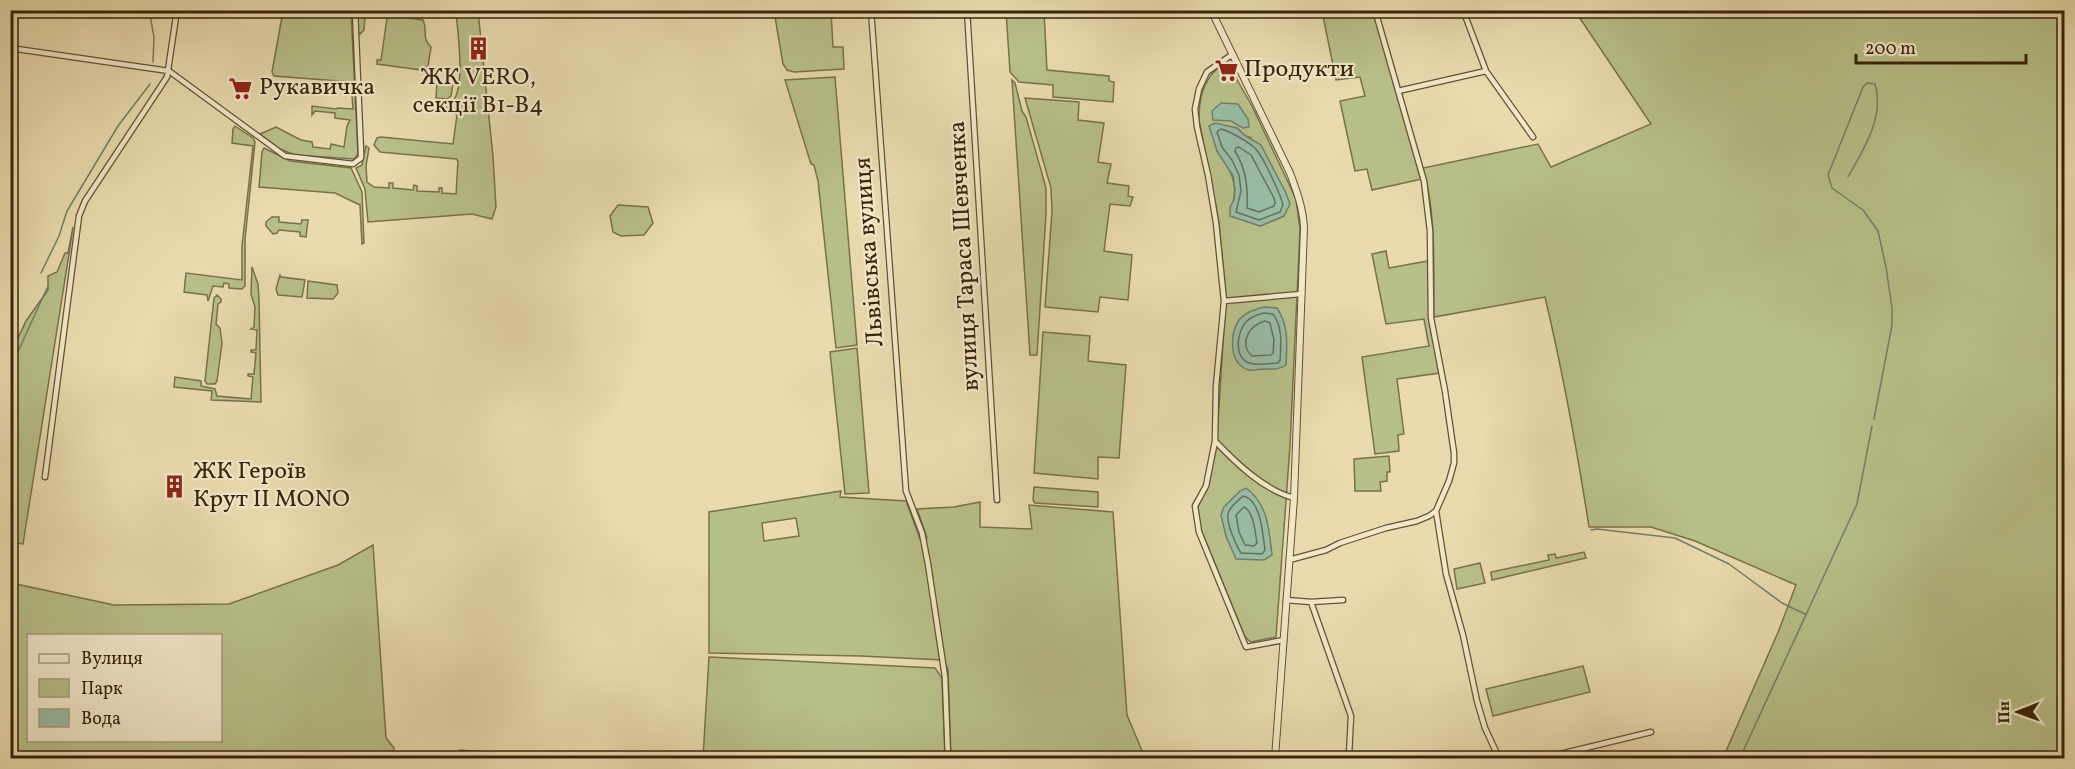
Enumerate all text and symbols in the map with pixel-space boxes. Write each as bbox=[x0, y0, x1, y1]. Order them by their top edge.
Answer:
scale bar bbox=[1856, 27, 2026, 65]
building icon: ЖК VERO, секції В1-В4 bbox=[465, 35, 491, 61]
text: 200 m bbox=[1865, 37, 1916, 62]
place label: Продукти bbox=[1244, 53, 1354, 87]
supermarket icon: Продукти bbox=[1213, 57, 1239, 83]
place label: ЖК VERO, секції В1-В4 bbox=[412, 61, 544, 123]
place label: Рукавичка bbox=[259, 71, 375, 105]
supermarket icon: Рукавичка bbox=[228, 75, 254, 101]
street label: вулиця Тараса Шевченка bbox=[941, 120, 989, 392]
street label: Львівська вулиця bbox=[846, 156, 894, 348]
place label: ЖК Героїв Крут ІІ MONO bbox=[193, 455, 350, 517]
building icon: ЖК Героїв Крут ІІ MONO bbox=[162, 473, 188, 499]
legend bbox=[27, 634, 222, 742]
text: Вулиця bbox=[81, 647, 143, 672]
text: Парк bbox=[81, 677, 123, 702]
north arrow bbox=[1988, 682, 2048, 742]
text: Пн bbox=[1994, 701, 2016, 724]
text: Вода bbox=[81, 707, 121, 732]

